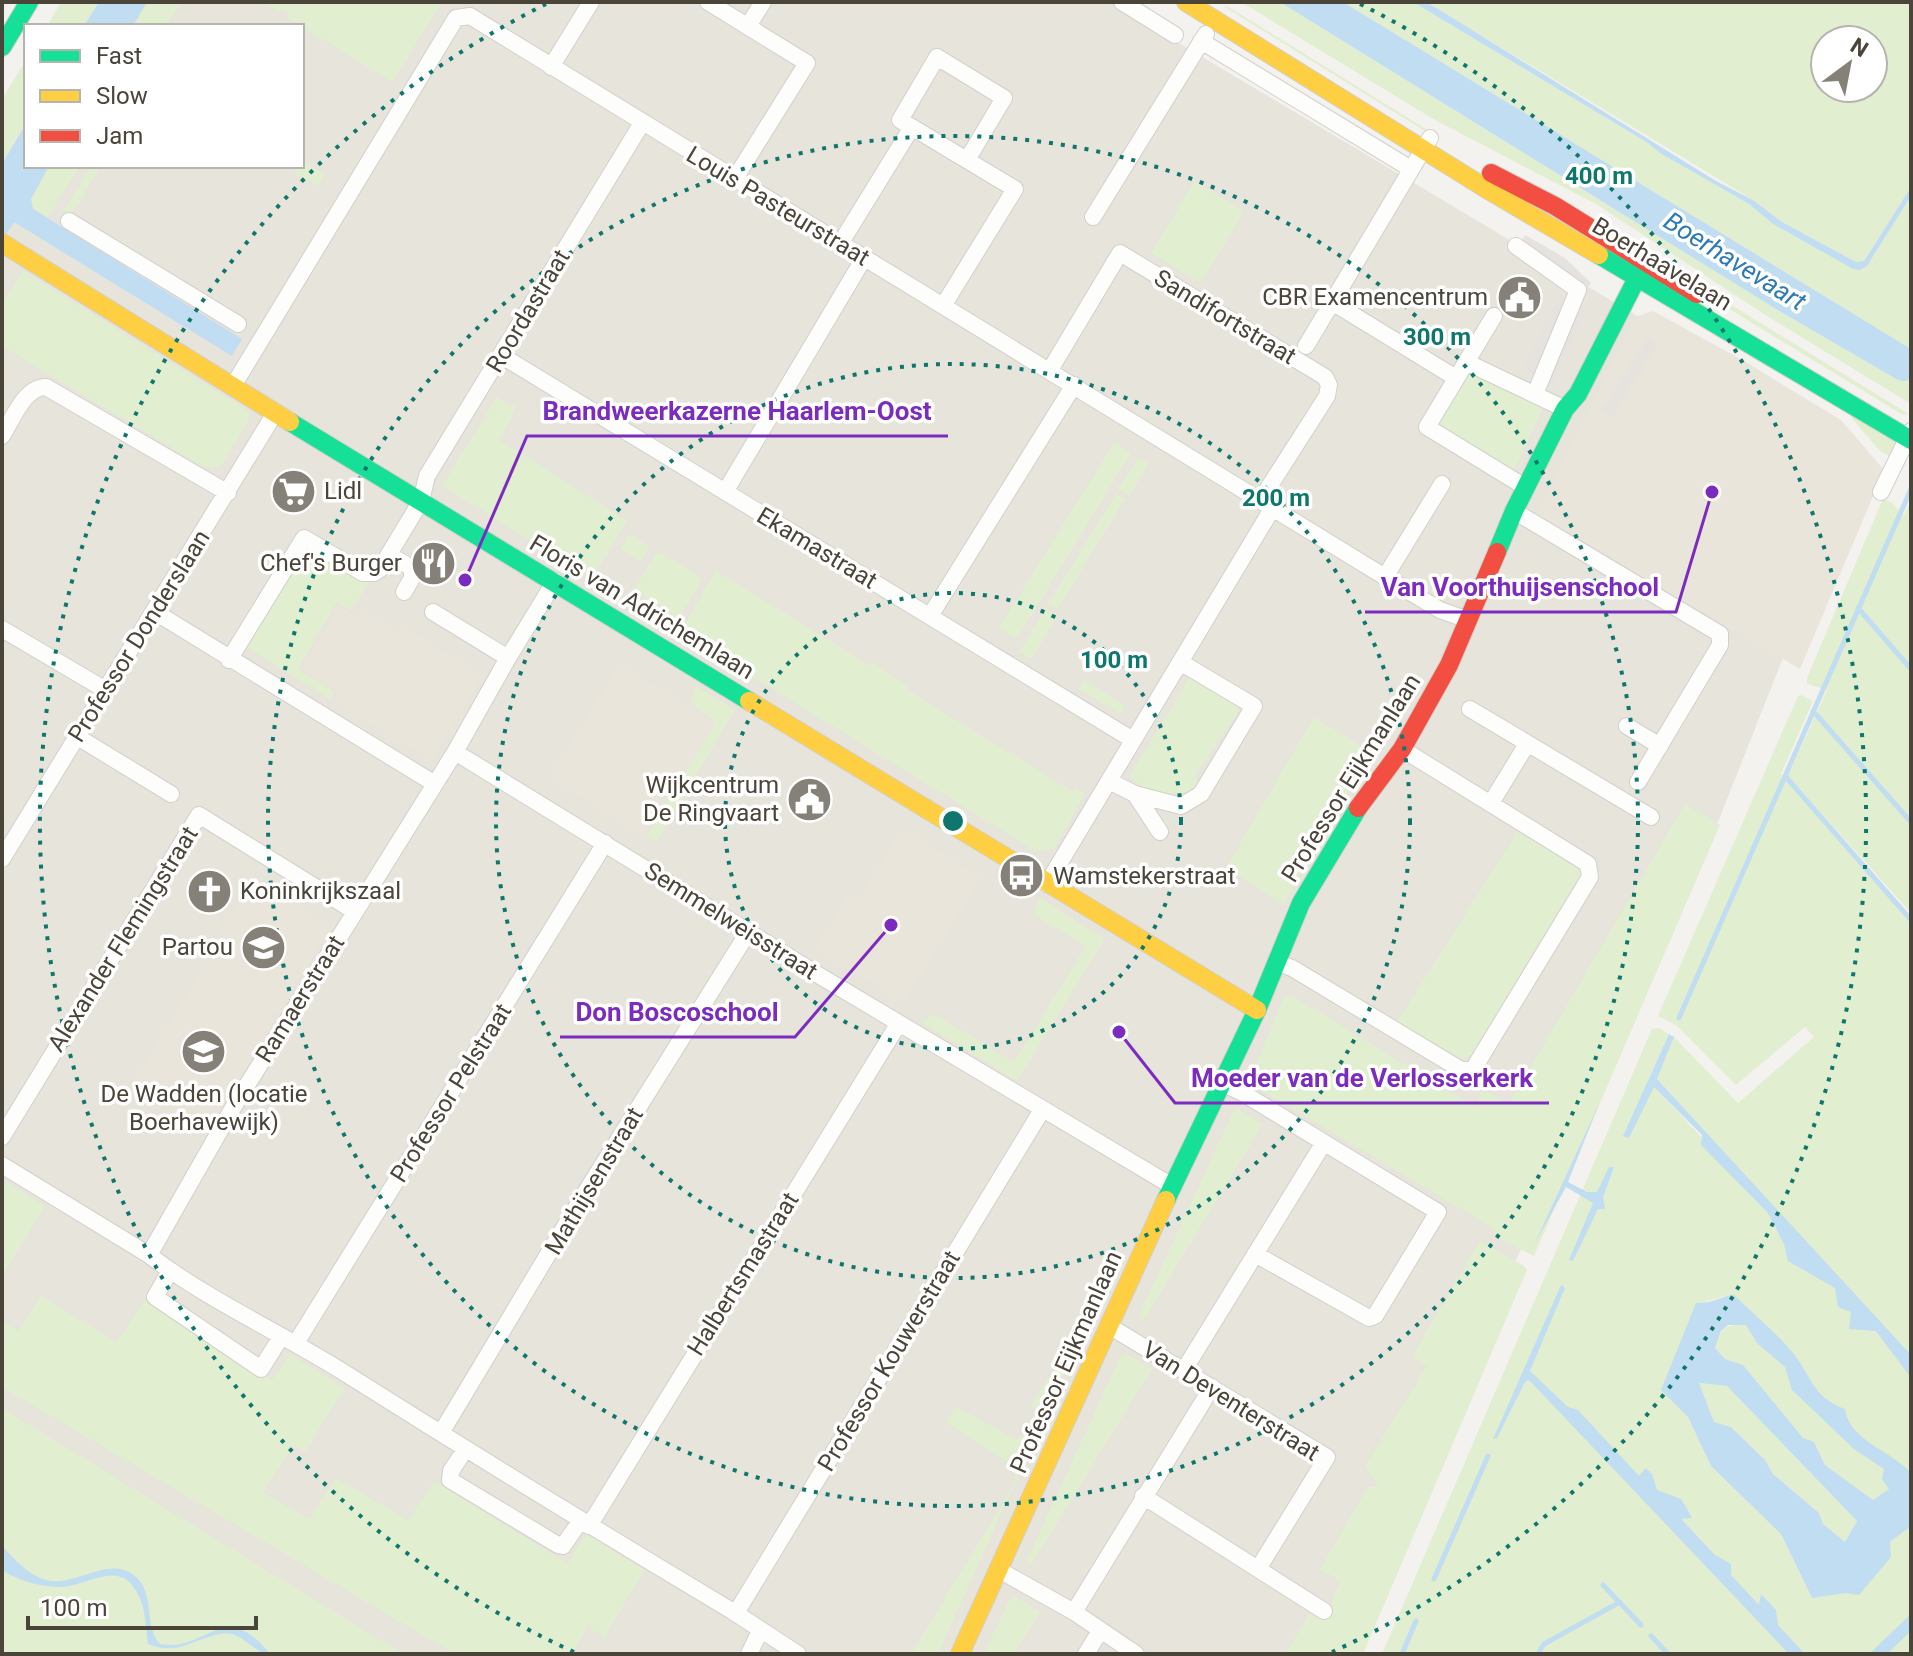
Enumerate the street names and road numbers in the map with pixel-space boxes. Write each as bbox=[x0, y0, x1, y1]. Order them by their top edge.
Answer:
street label: Louis Pasteurstraat bbox=[682, 140, 875, 272]
street label: Boerhaavelaan bbox=[1587, 211, 1737, 317]
street label: Roordastraat bbox=[480, 244, 576, 378]
street label: Sandifortstraat bbox=[1149, 264, 1301, 370]
street label: Ekamastraat bbox=[752, 501, 882, 595]
street label: Professor Donderslaan bbox=[62, 525, 216, 747]
street label: Floris van Adrichemlaan bbox=[525, 529, 759, 685]
street label: Professor Eijkmanlaan bbox=[1276, 669, 1426, 887]
street label: Alexander Flemingstraat bbox=[42, 821, 204, 1057]
street label: Semmelweisstraat bbox=[639, 857, 823, 986]
street label: Ramaerstraat bbox=[250, 930, 350, 1068]
street label: Professor Pelstraat bbox=[385, 998, 517, 1188]
street label: Mathijsenstraat bbox=[539, 1102, 649, 1260]
street label: Halbertsmastraat bbox=[682, 1187, 805, 1361]
street label: Professor Kouwerstraat bbox=[812, 1245, 966, 1476]
street label: Professor Eijkmanlaan bbox=[1004, 1247, 1128, 1477]
street label: Van Deventerstraat bbox=[1137, 1335, 1325, 1467]

